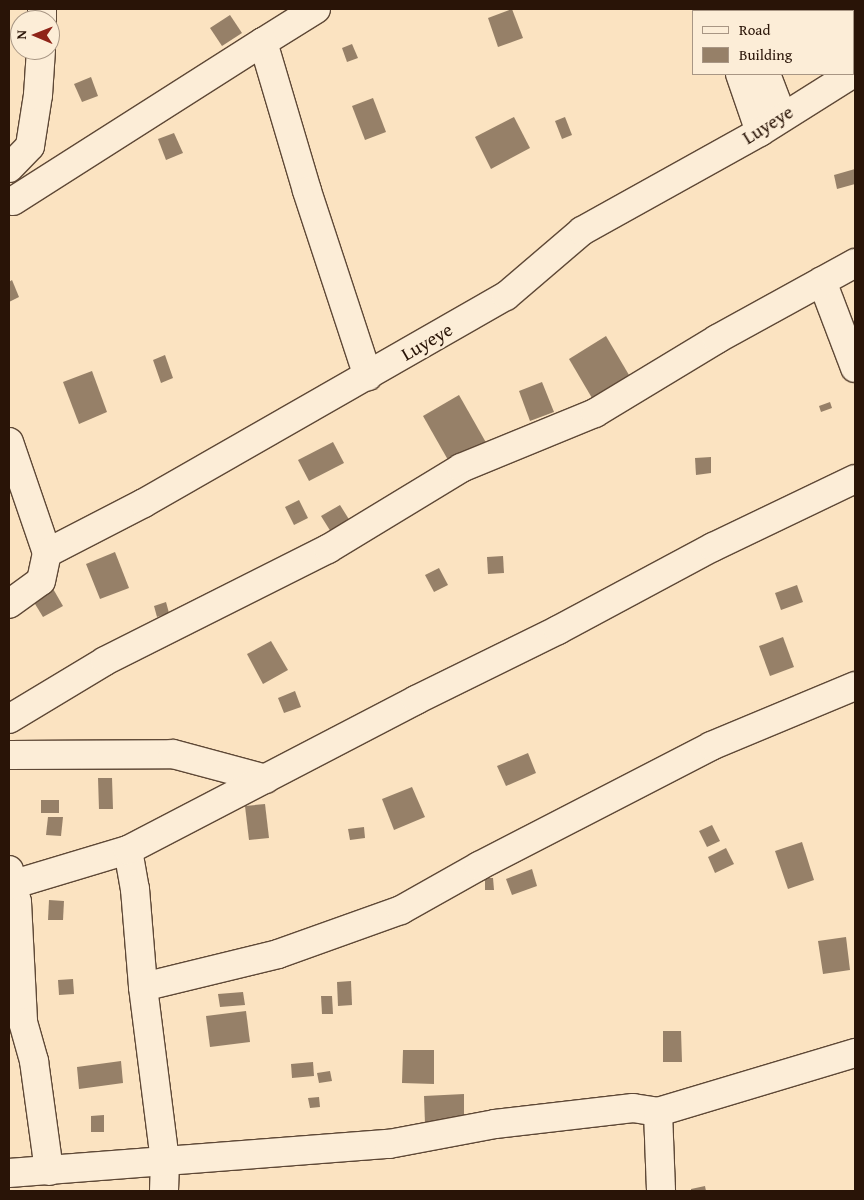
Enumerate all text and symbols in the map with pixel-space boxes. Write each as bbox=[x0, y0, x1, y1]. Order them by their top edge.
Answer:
north arrow bbox=[10, 10, 60, 60]
legend bbox=[692, 10, 854, 75]
text: Road bbox=[739, 19, 770, 40]
text: N bbox=[11, 30, 31, 40]
text: Building bbox=[739, 44, 792, 65]
street label: Luyeye bbox=[738, 101, 798, 149]
street label: Luyeye bbox=[397, 318, 457, 366]

